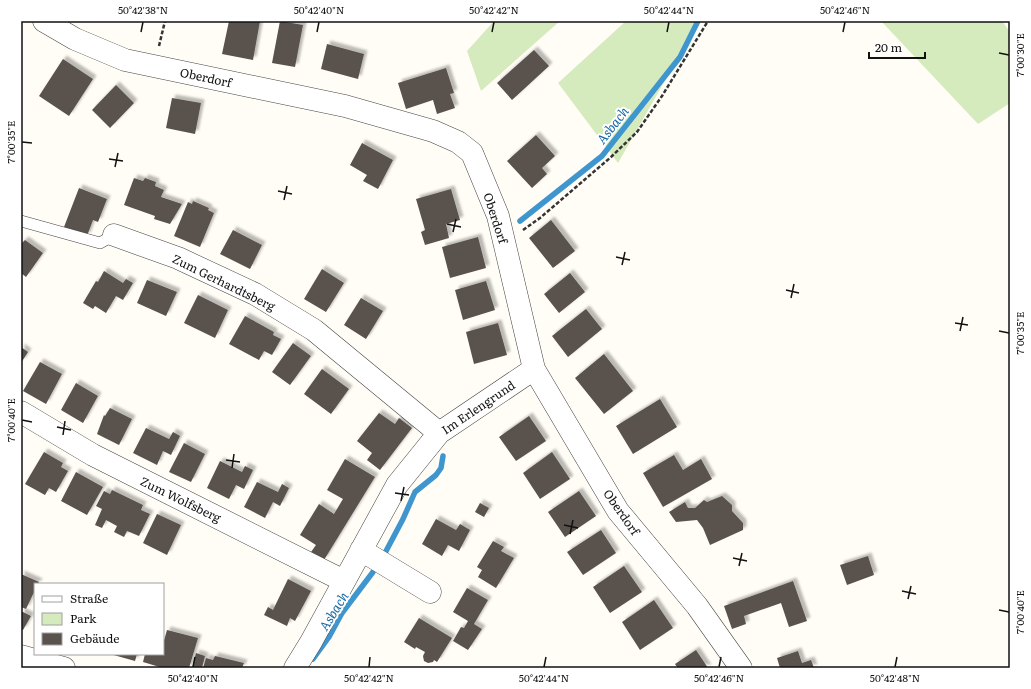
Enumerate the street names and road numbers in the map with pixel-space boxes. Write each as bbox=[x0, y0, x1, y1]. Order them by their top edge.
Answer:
street label: Oberdorf bbox=[178, 63, 235, 92]
street label: Oberdorf bbox=[479, 190, 513, 247]
street label: Zum Gerhardtsberg bbox=[169, 249, 279, 315]
street label: Im Erlengrund bbox=[438, 375, 519, 438]
street label: Zum Wolfsberg bbox=[138, 472, 225, 526]
street label: Oberdorf bbox=[600, 485, 645, 540]

